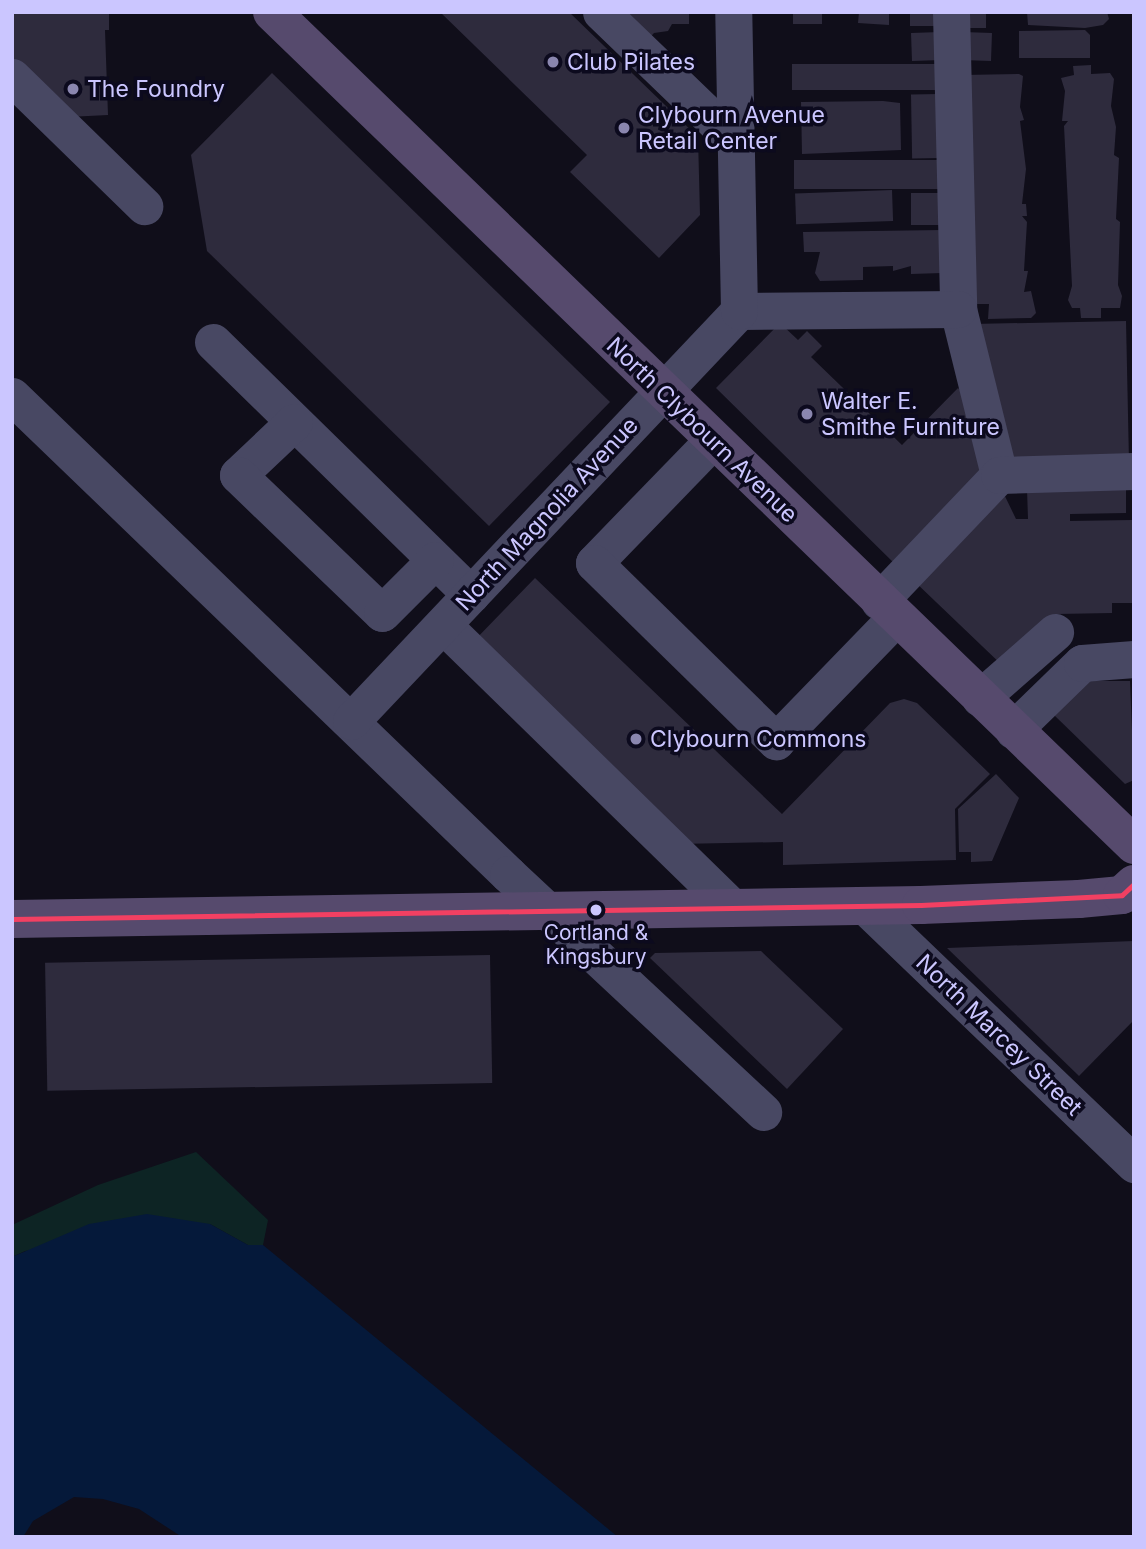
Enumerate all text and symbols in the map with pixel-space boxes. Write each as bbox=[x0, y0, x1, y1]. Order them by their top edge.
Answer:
place label: Club Pilates bbox=[567, 48, 695, 76]
marker: Club Pilates bbox=[545, 54, 561, 70]
place label: The Foundry bbox=[87, 75, 225, 103]
marker: The Foundry bbox=[65, 81, 81, 97]
place label: Clybourn Avenue Retail Center bbox=[638, 101, 825, 155]
marker: Clybourn Avenue Retail Center bbox=[616, 120, 632, 136]
street label: North Clybourn Avenue bbox=[601, 332, 803, 528]
place label: Walter E. Smithe Furniture bbox=[821, 387, 1000, 441]
marker: Walter E. Smithe Furniture bbox=[799, 406, 815, 422]
street label: North Magnolia Avenue bbox=[450, 412, 644, 616]
place label: Clybourn Commons bbox=[650, 725, 866, 753]
marker: Clybourn Commons bbox=[628, 731, 644, 747]
marker: Cortland & Kingsbury bbox=[589, 903, 603, 917]
place label: Cortland & Kingsbury bbox=[544, 920, 648, 970]
street label: North Marcey Street bbox=[910, 949, 1088, 1121]

